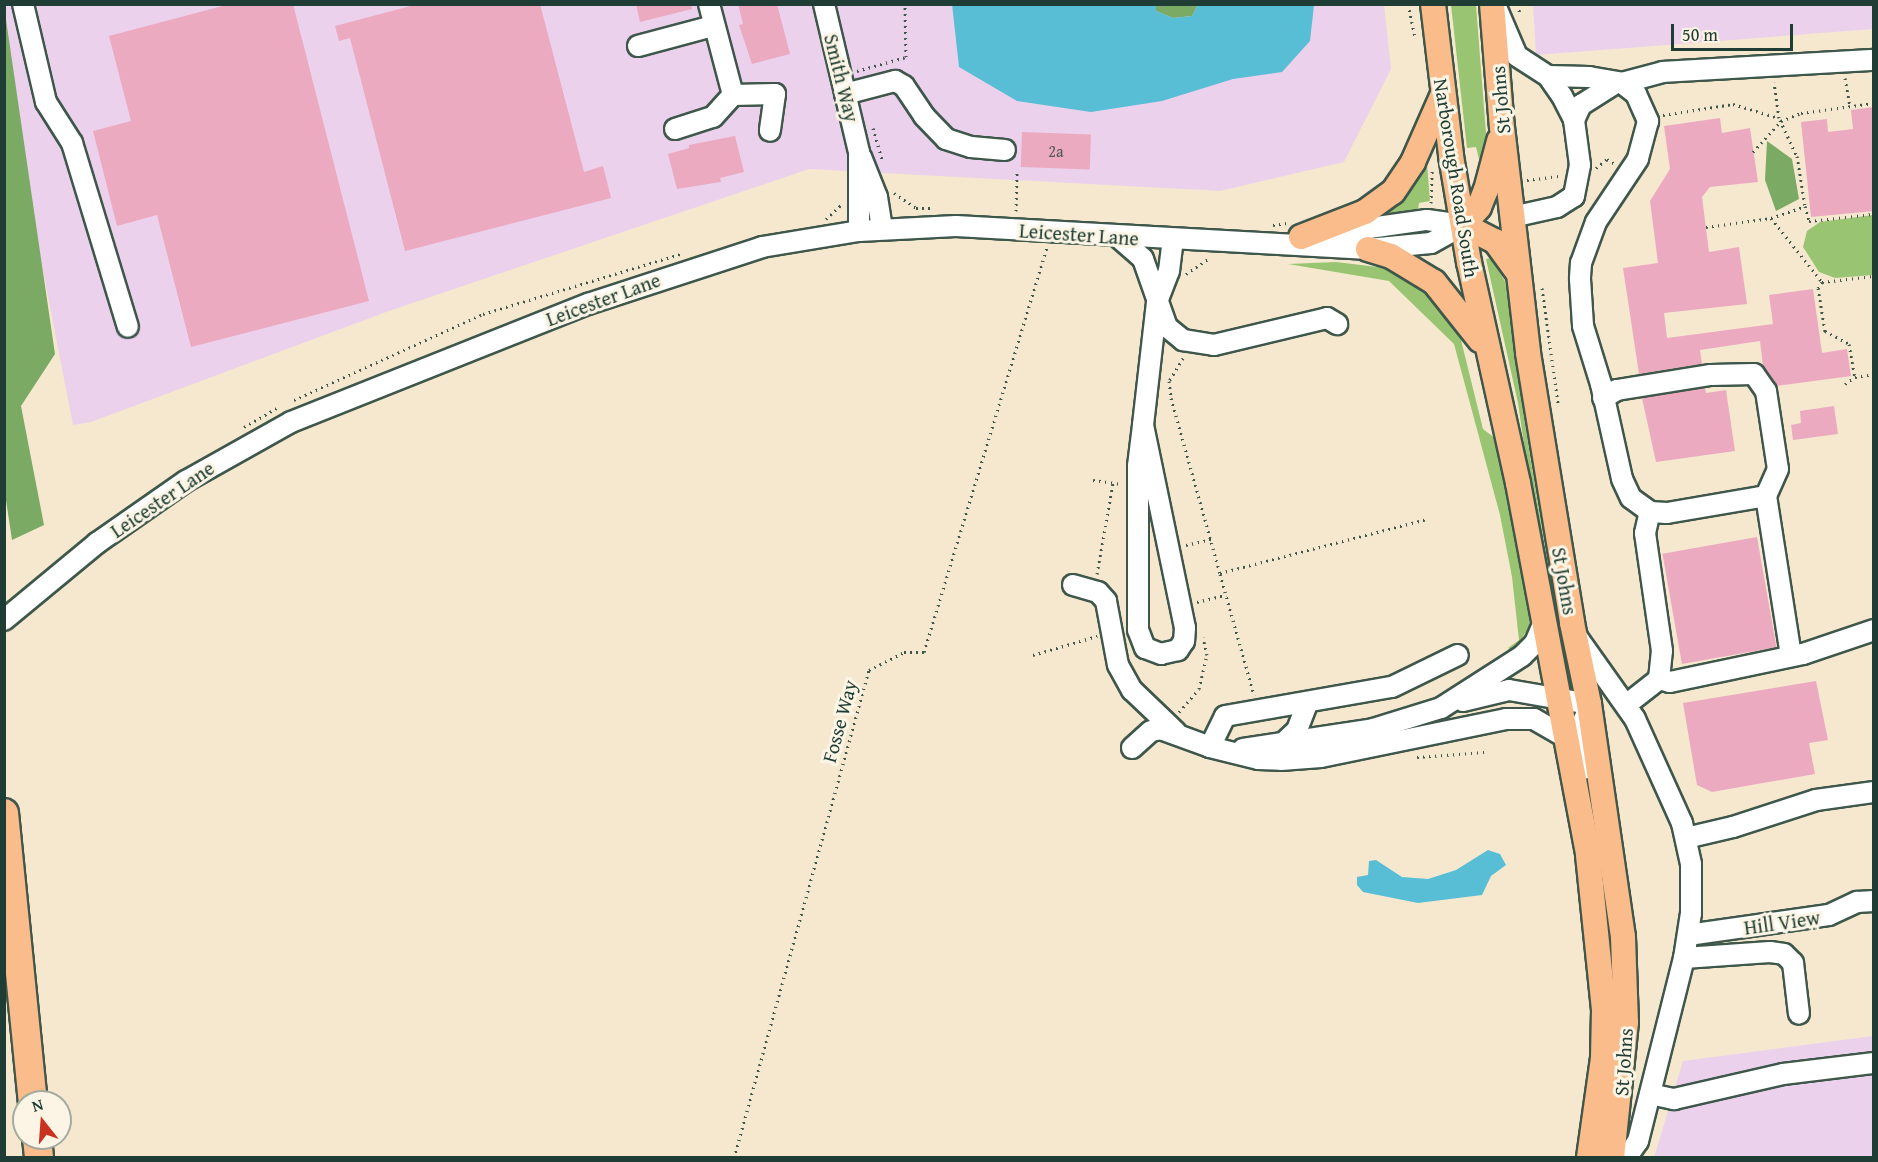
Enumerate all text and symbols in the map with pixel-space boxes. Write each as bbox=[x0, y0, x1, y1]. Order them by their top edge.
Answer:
scale bar bbox=[1674, 12, 1796, 50]
text: 50 m bbox=[1682, 21, 1718, 48]
street label: Smith Way bbox=[819, 31, 865, 125]
street label: St Johns bbox=[1485, 65, 1515, 135]
street label: Narborough Road South bbox=[1429, 77, 1485, 279]
house number: 2a bbox=[1048, 141, 1064, 161]
street label: Leicester Lane bbox=[1018, 218, 1140, 250]
street label: Leicester Lane bbox=[543, 267, 663, 331]
street label: Leicester Lane bbox=[106, 456, 218, 542]
street label: St Johns bbox=[1547, 545, 1583, 617]
street label: Fosse Way bbox=[816, 677, 862, 765]
street label: Hill View bbox=[1742, 905, 1822, 939]
street label: St Johns bbox=[1609, 1027, 1637, 1097]
north arrow bbox=[12, 1090, 72, 1150]
text: N bbox=[29, 1092, 46, 1118]

